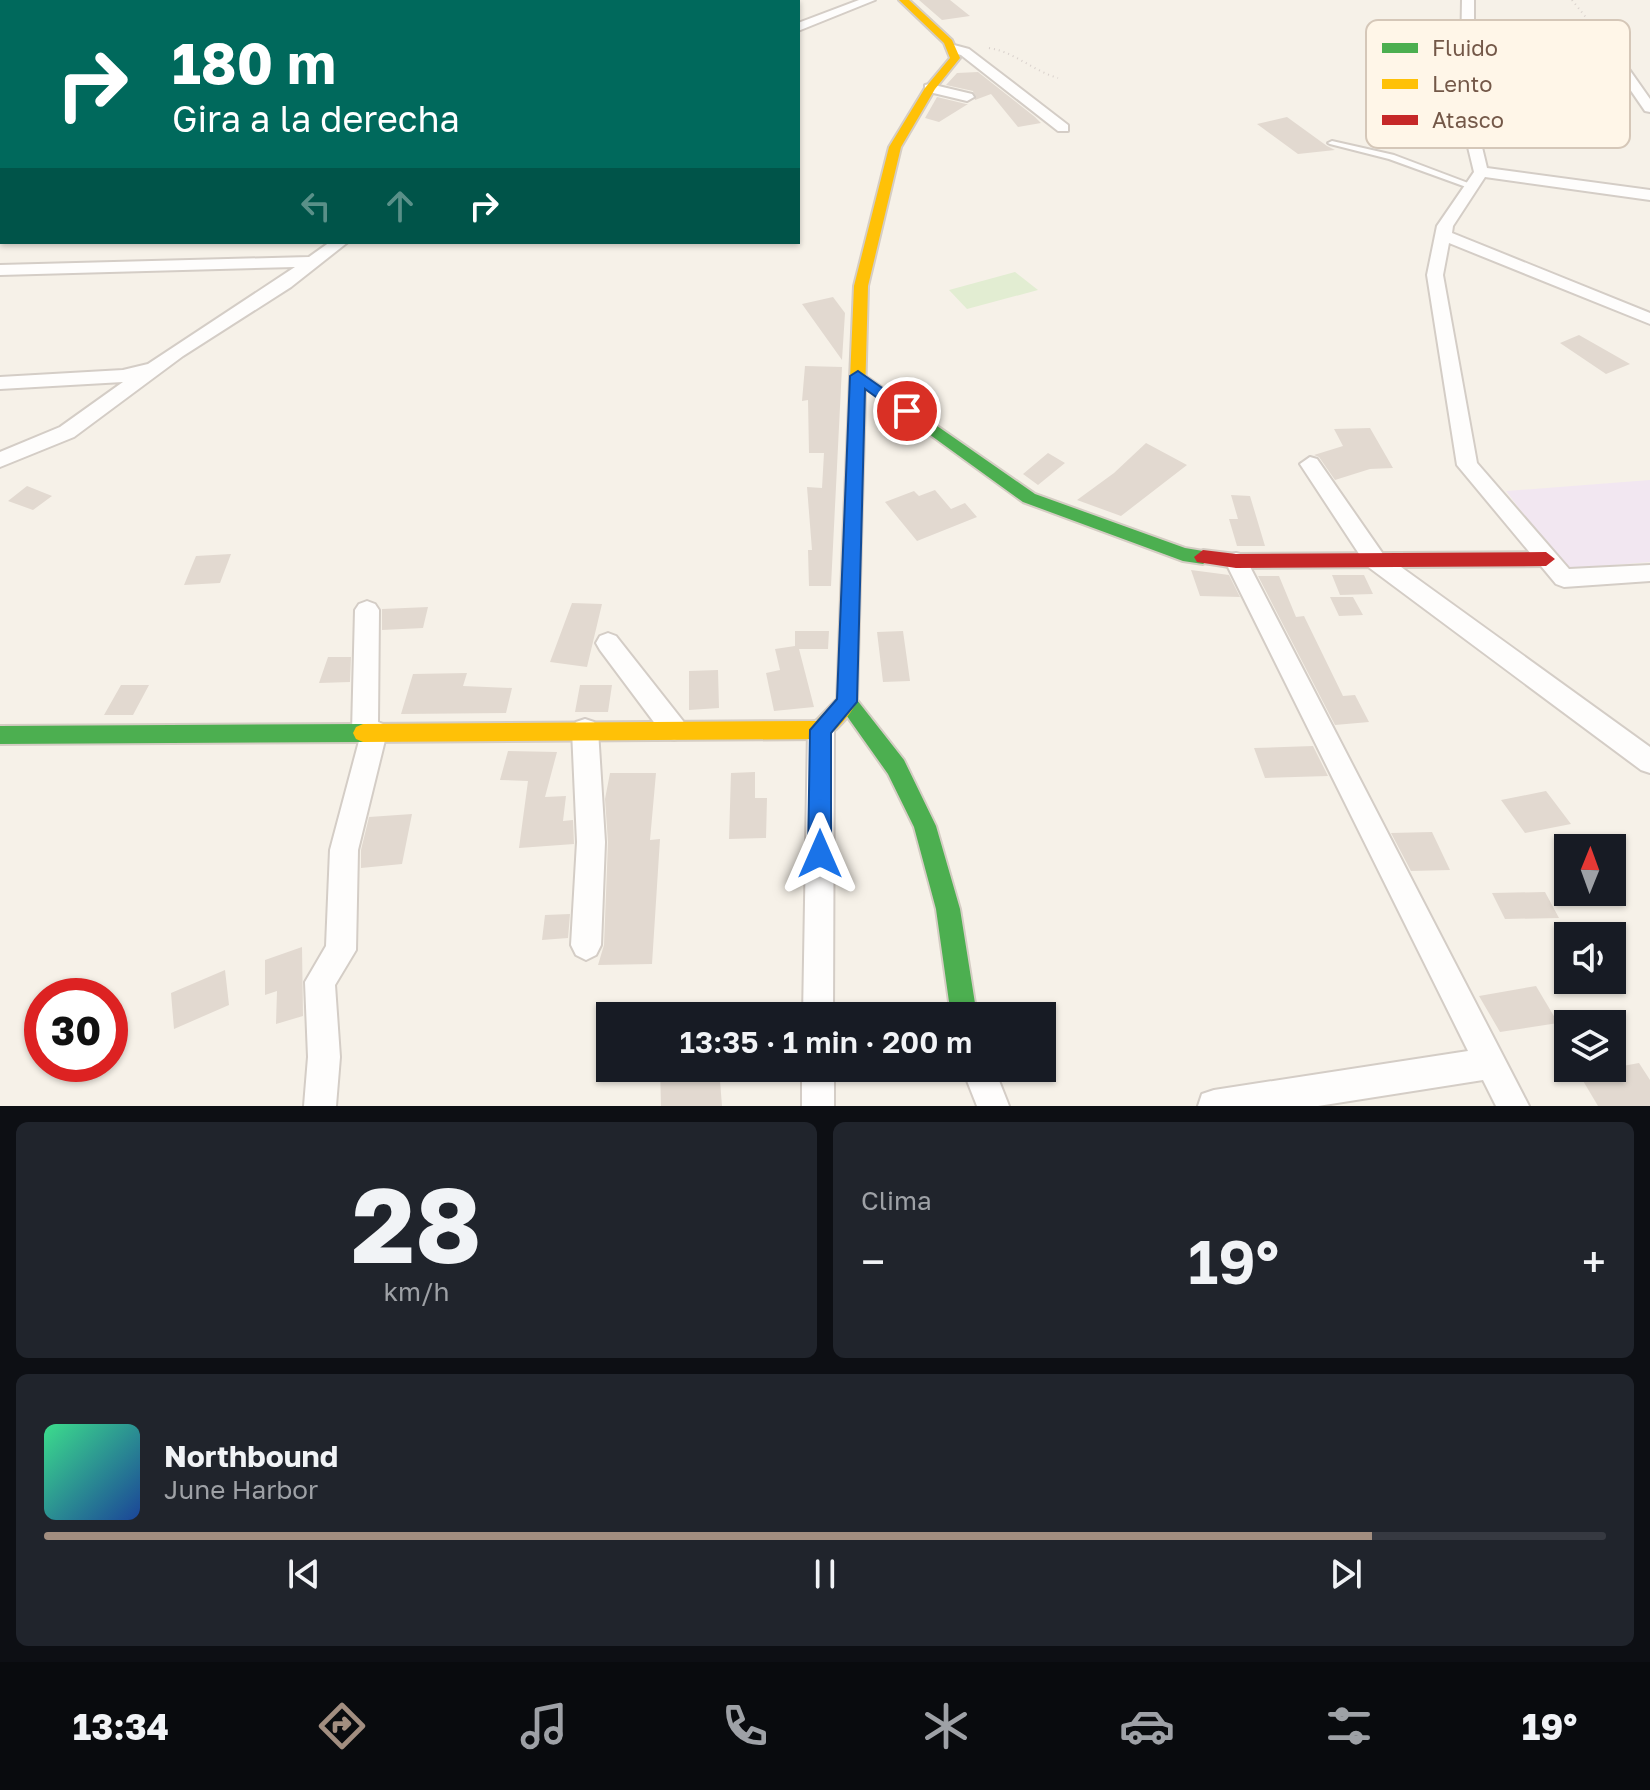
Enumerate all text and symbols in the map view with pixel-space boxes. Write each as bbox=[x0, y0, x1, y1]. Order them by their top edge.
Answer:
legend bbox=[1366, 20, 1630, 148]
text: 180 m bbox=[172, 29, 336, 96]
icon: right bbox=[40, 32, 144, 136]
text: Fluido bbox=[1432, 34, 1498, 61]
text: Lento bbox=[1432, 70, 1492, 97]
text: Gira a la derecha bbox=[172, 97, 460, 140]
text: Atasco bbox=[1432, 106, 1504, 133]
icon: left bbox=[294, 184, 338, 228]
icon: ahead bbox=[378, 184, 422, 228]
icon: right bbox=[462, 184, 506, 228]
pin bbox=[873, 377, 941, 445]
icon: arrive bbox=[885, 389, 929, 433]
position arrow bbox=[778, 812, 862, 896]
north arrow bbox=[1554, 834, 1626, 906]
map controls bbox=[1554, 834, 1626, 1082]
button: sound bbox=[1554, 922, 1626, 994]
speed limit sign: 30 bbox=[24, 978, 128, 1082]
button: layers bbox=[1554, 1010, 1626, 1082]
text: 13:35 · 1 min · 200 m bbox=[680, 1024, 972, 1060]
text: 28 bbox=[351, 1161, 482, 1286]
text: Clima bbox=[861, 1185, 932, 1216]
text: 19° bbox=[1188, 1225, 1279, 1297]
text: − bbox=[861, 1235, 885, 1288]
text: + bbox=[1582, 1235, 1606, 1288]
text: km/h bbox=[383, 1276, 450, 1307]
text: Northbound bbox=[164, 1438, 338, 1474]
text: June Harbor bbox=[164, 1474, 318, 1505]
icon: previous bbox=[282, 1552, 326, 1596]
icon: pause bbox=[803, 1552, 847, 1596]
icon: next bbox=[1324, 1552, 1368, 1596]
icon: directions bbox=[314, 1698, 370, 1754]
icon: music bbox=[516, 1698, 572, 1754]
icon: phone bbox=[717, 1698, 773, 1754]
icon: climate bbox=[918, 1698, 974, 1754]
icon: car bbox=[1119, 1698, 1175, 1754]
icon: filters bbox=[1321, 1698, 1377, 1754]
text: 13:34 bbox=[73, 1705, 169, 1748]
text: 19° bbox=[1522, 1705, 1577, 1748]

